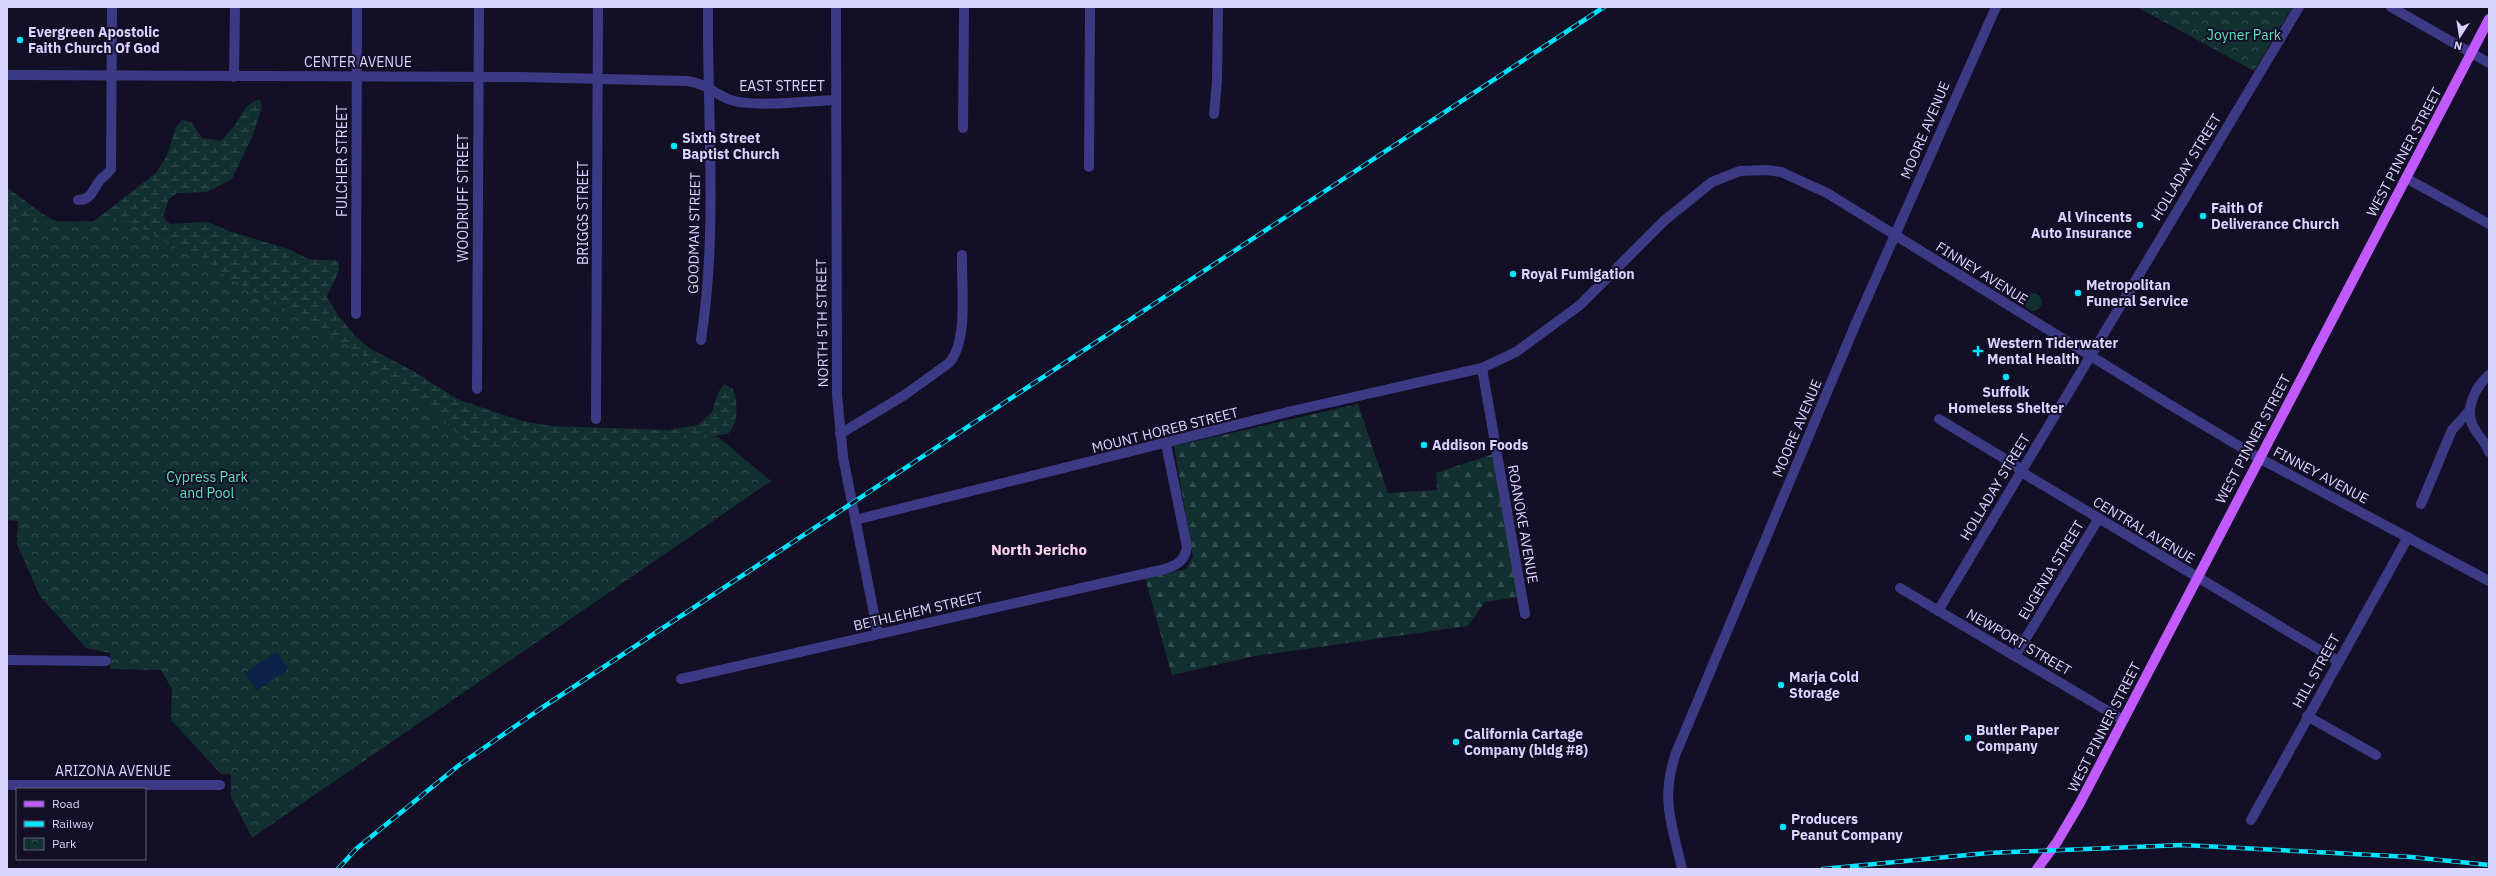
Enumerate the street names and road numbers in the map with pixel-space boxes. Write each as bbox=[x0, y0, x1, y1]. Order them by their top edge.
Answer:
street label: CENTER AVENUE bbox=[304, 53, 412, 71]
street label: EAST STREET bbox=[739, 77, 825, 95]
street label: MOORE AVENUE bbox=[1896, 78, 1954, 182]
street label: WEST PINNER STREET bbox=[2362, 84, 2446, 220]
street label: FULCHER STREET bbox=[333, 105, 351, 217]
street label: HOLLADAY STREET bbox=[2147, 110, 2225, 224]
street label: WOODRUFF STREET bbox=[454, 134, 472, 262]
street label: BRIGGS STREET bbox=[574, 161, 592, 265]
street label: GOODMAN STREET bbox=[684, 172, 704, 294]
street label: FINNEY AVENUE bbox=[1933, 237, 2031, 309]
street label: NORTH 5TH STREET bbox=[812, 259, 832, 387]
street label: WEST PINNER STREET bbox=[2211, 371, 2295, 507]
street label: MOORE AVENUE bbox=[1768, 376, 1826, 480]
street label: MOUNT HOREB STREET bbox=[1090, 403, 1240, 457]
street label: HOLLADAY STREET bbox=[1956, 430, 2034, 544]
street label: FINNEY AVENUE bbox=[2270, 442, 2372, 508]
street label: ROANOKE AVENUE bbox=[1504, 463, 1542, 585]
street label: CENTRAL AVENUE bbox=[2090, 493, 2198, 567]
street label: EUGENIA STREET bbox=[2014, 517, 2088, 623]
street label: BETHLEHEM STREET bbox=[851, 587, 985, 635]
street label: NEWPORT STREET bbox=[1963, 605, 2075, 679]
street label: HILL STREET bbox=[2288, 631, 2344, 711]
street label: WEST PINNER STREET bbox=[2063, 659, 2145, 795]
street label: ARIZONA AVENUE bbox=[55, 762, 171, 780]

